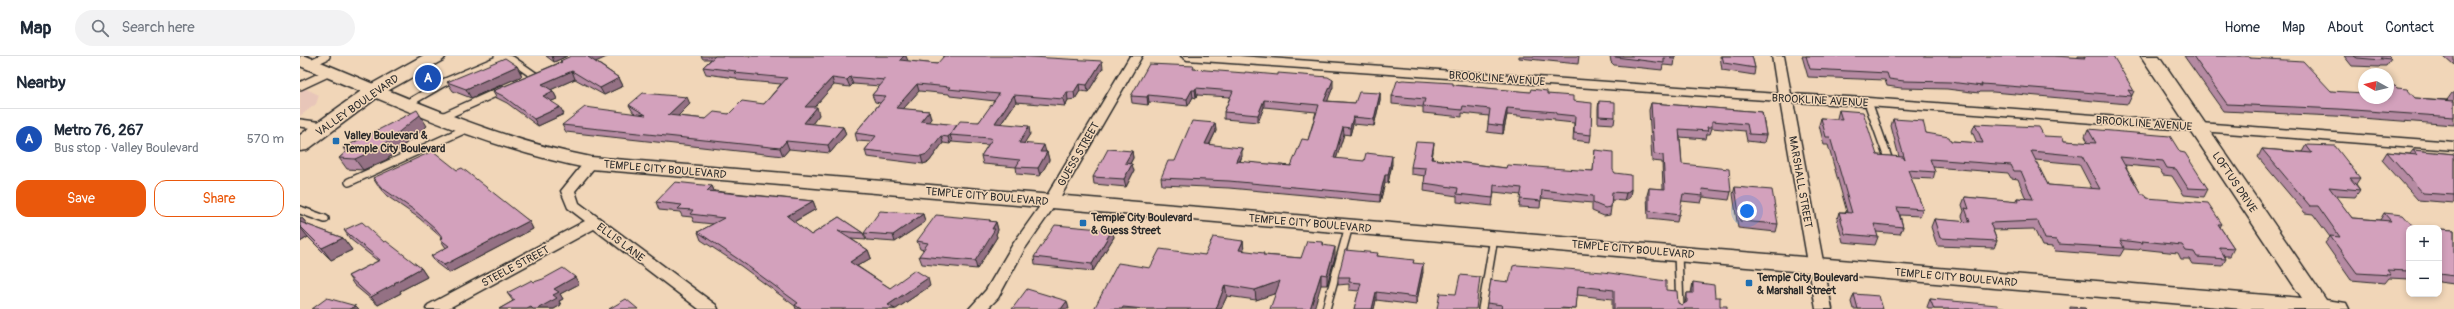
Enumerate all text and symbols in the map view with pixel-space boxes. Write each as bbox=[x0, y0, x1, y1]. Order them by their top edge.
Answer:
search box bbox=[75, 10, 355, 46]
text: Map bbox=[20, 16, 51, 40]
icon: search bbox=[89, 17, 111, 39]
text: Search here bbox=[121, 18, 195, 37]
text: Home bbox=[2225, 19, 2260, 36]
text: Map bbox=[2282, 19, 2305, 36]
text: About bbox=[2327, 19, 2363, 36]
text: Contact bbox=[2385, 19, 2434, 36]
pin: A bbox=[415, 63, 441, 93]
north arrow bbox=[2358, 68, 2394, 104]
street label: BROOKLINE AVENUE bbox=[1448, 69, 1546, 88]
text: Nearby bbox=[16, 72, 65, 93]
street label: VALLEY BOULEVARD bbox=[313, 72, 401, 139]
street label: BROOKLINE AVENUE bbox=[1771, 91, 1869, 110]
street label: BROOKLINE AVENUE bbox=[2095, 114, 2193, 133]
street label: GUESS STREET bbox=[1055, 120, 1102, 189]
text: Metro 76, 267 bbox=[54, 121, 143, 140]
place label: Valley Boulevard & Temple City Boulevard bbox=[343, 129, 445, 155]
text: A bbox=[25, 131, 33, 147]
text: 570 m bbox=[247, 131, 284, 147]
street label: MARSHALL STREET bbox=[1786, 135, 1815, 229]
marker: Valley Boulevard & Temple City Boulevard bbox=[331, 136, 341, 146]
text: Bus stop · Valley Boulevard bbox=[54, 140, 199, 156]
street label: LOFTUS DRIVE bbox=[2209, 149, 2260, 215]
street label: TEMPLE CITY BOULEVARD bbox=[603, 158, 727, 181]
button: Save bbox=[16, 180, 146, 217]
button: Share bbox=[154, 180, 284, 217]
street label: TEMPLE CITY BOULEVARD bbox=[925, 185, 1049, 208]
your location bbox=[1737, 201, 1757, 221]
place label: Temple City Boulevard & Guess Street bbox=[1090, 211, 1192, 237]
street label: TEMPLE CITY BOULEVARD bbox=[1248, 212, 1372, 235]
marker: Temple City Boulevard & Guess Street bbox=[1078, 218, 1088, 228]
street label: ELLIS LANE bbox=[594, 220, 647, 265]
map controls bbox=[2406, 225, 2442, 297]
button: + bbox=[2406, 225, 2442, 261]
street label: TEMPLE CITY BOULEVARD bbox=[1571, 238, 1695, 261]
street label: STEELE STREET bbox=[479, 243, 551, 290]
button: − bbox=[2406, 261, 2442, 297]
street label: TEMPLE CITY BOULEVARD bbox=[1894, 266, 2018, 289]
place label: Temple City Boulevard & Marshall Street bbox=[1756, 271, 1858, 297]
marker: Temple City Boulevard & Marshall Street bbox=[1744, 278, 1754, 288]

